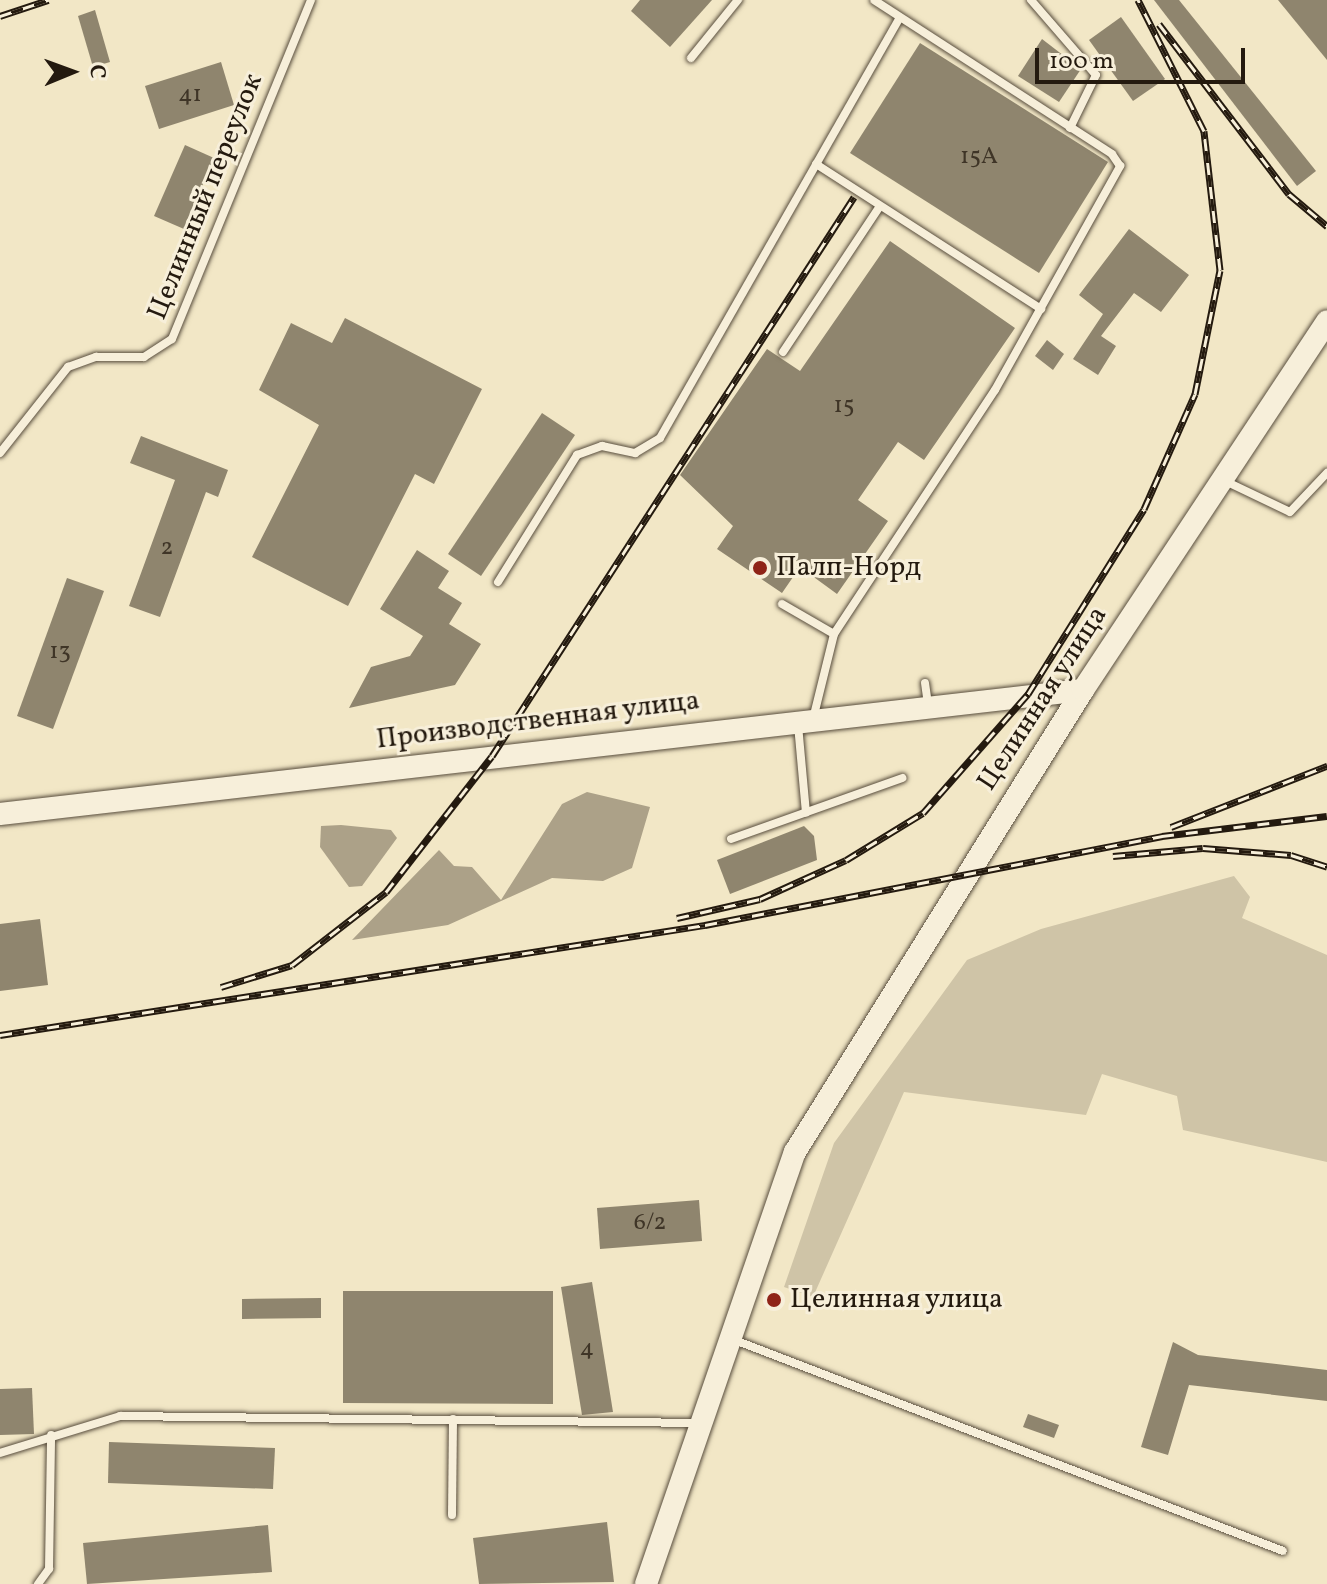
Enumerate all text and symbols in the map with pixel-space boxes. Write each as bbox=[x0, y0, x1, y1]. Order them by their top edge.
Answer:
north arrow bbox=[32, 32, 112, 112]
scale bar bbox=[1039, 32, 1249, 82]
text: 100 m bbox=[1049, 45, 1114, 79]
text: С bbox=[81, 64, 112, 79]
street label: Целинный переулок bbox=[141, 69, 271, 325]
house number: 41 bbox=[178, 82, 202, 110]
house number: 15А bbox=[960, 144, 998, 172]
house number: 15 bbox=[834, 393, 854, 421]
house number: 2 bbox=[161, 535, 173, 563]
place label: Палп-Норд bbox=[776, 551, 921, 585]
marker: Палп-Норд bbox=[751, 559, 769, 577]
street label: Целинная улица bbox=[971, 600, 1115, 798]
house number: 13 bbox=[49, 639, 71, 667]
street label: Производственная улица bbox=[374, 684, 702, 758]
house number: 6/2 bbox=[634, 1210, 666, 1238]
place label: Целинная улица bbox=[790, 1283, 1004, 1317]
marker: Целинная улица bbox=[765, 1291, 783, 1309]
house number: 4 bbox=[580, 1336, 594, 1364]

